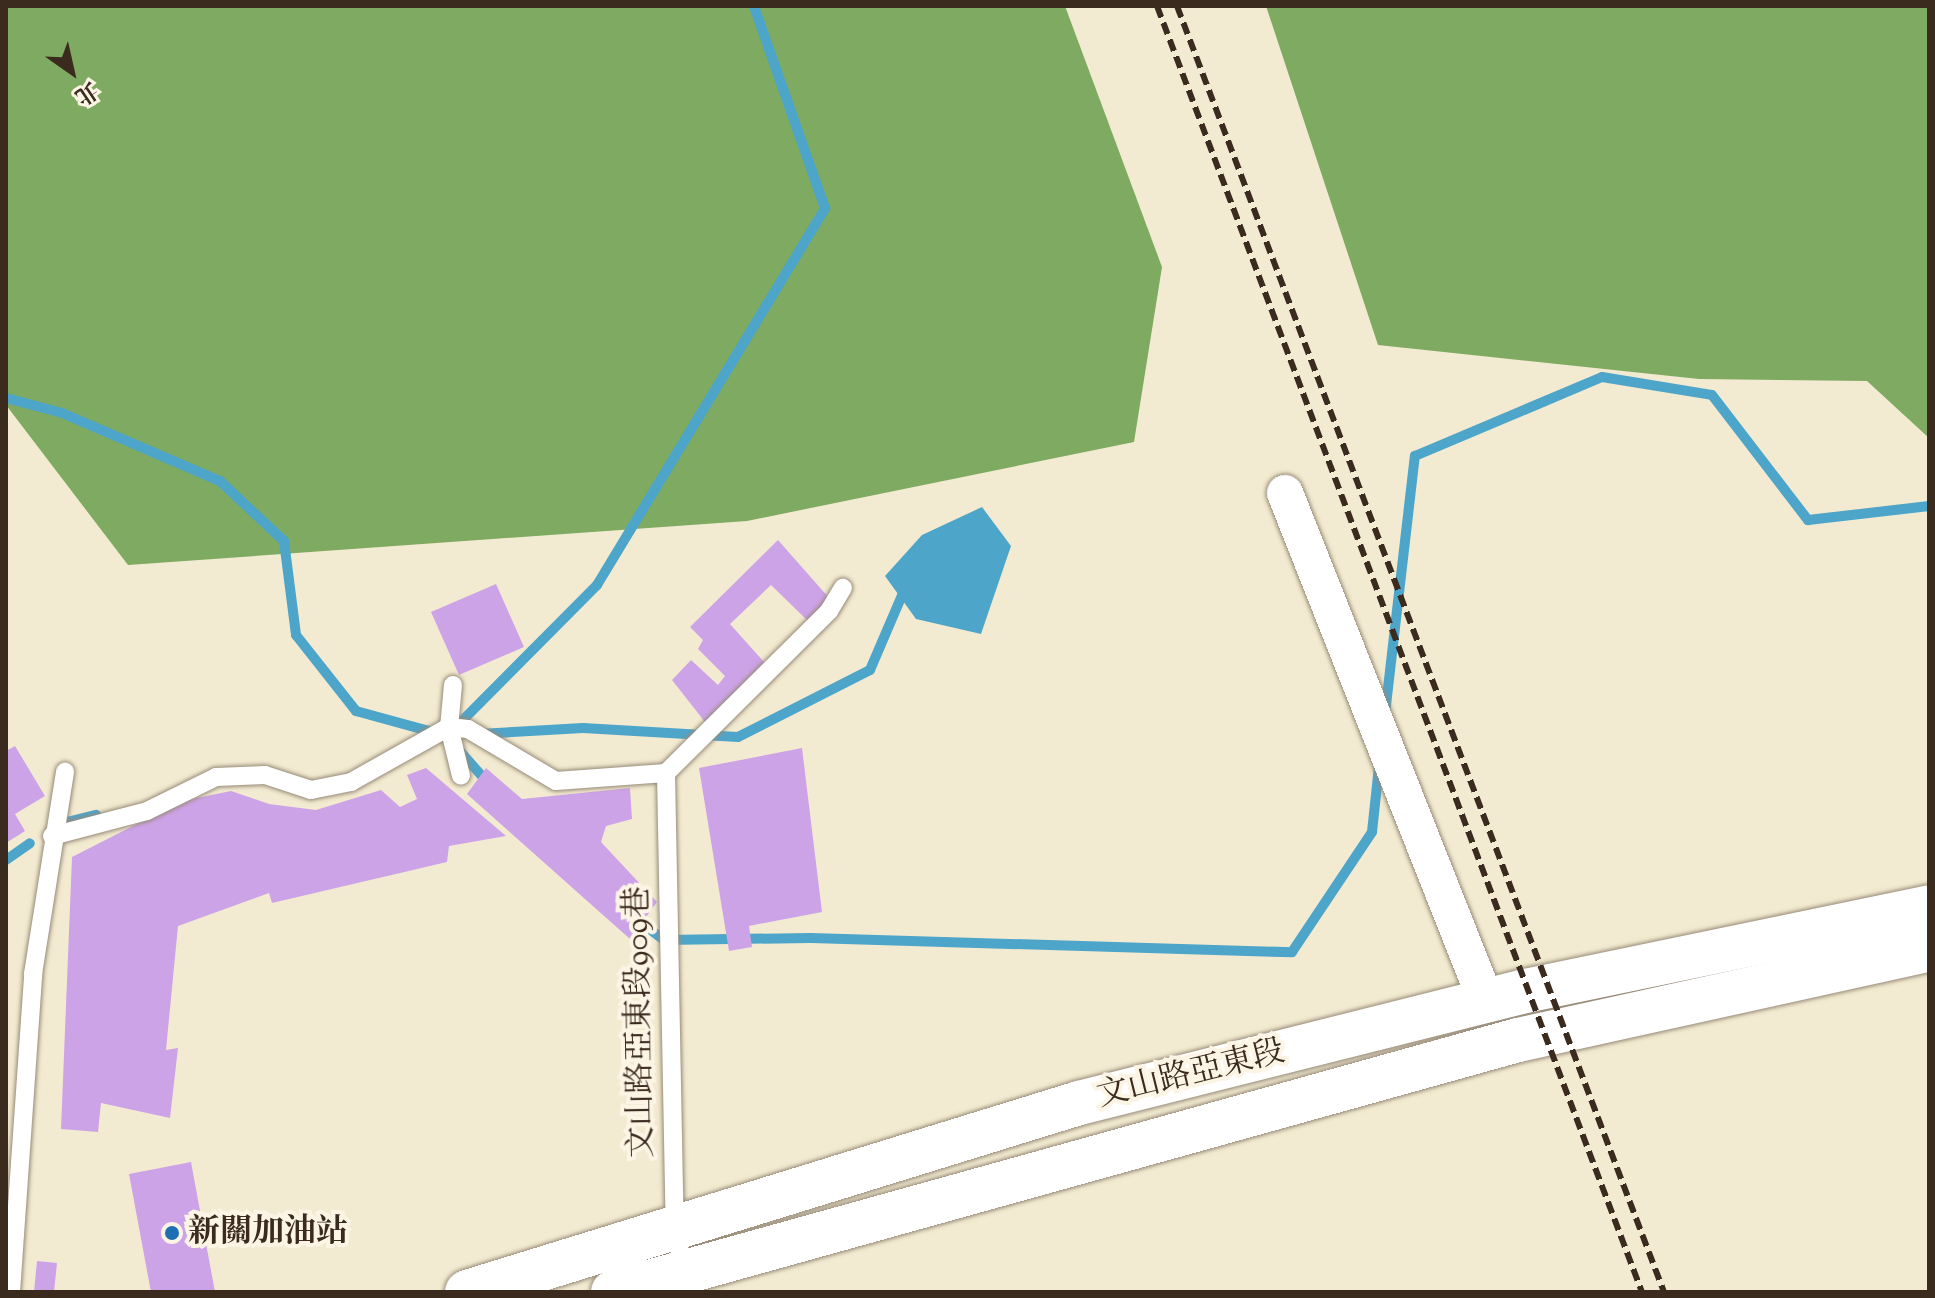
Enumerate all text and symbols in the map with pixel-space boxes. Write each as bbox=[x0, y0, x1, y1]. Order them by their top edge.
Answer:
north arrow bbox=[32, 32, 112, 112]
text: 北 bbox=[67, 72, 104, 111]
street label: 文山路亞東段909巷 bbox=[619, 886, 663, 1158]
street label: 文山路亞東段 bbox=[1093, 1033, 1289, 1117]
place label: 新關加油站 bbox=[188, 1214, 348, 1252]
marker: 新關加油站 bbox=[163, 1224, 181, 1242]

